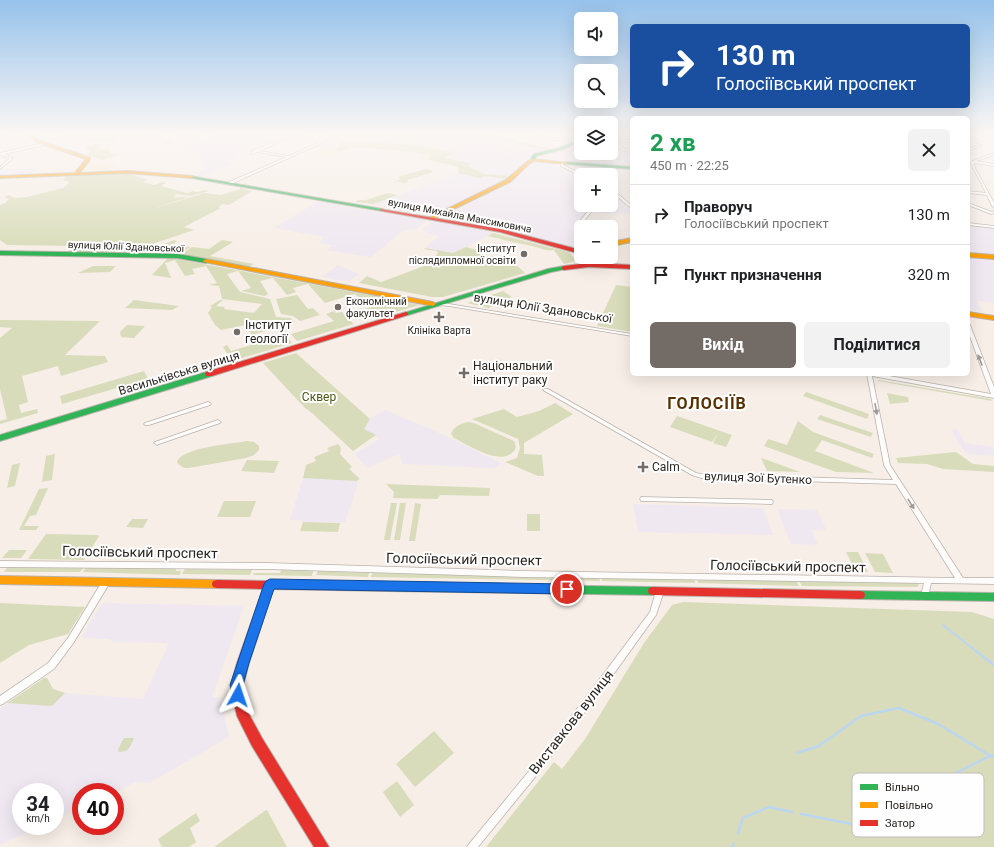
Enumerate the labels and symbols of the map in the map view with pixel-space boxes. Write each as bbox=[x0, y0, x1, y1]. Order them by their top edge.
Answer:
street label: вулиця Михайла Максимовича bbox=[387, 196, 533, 235]
street label: вулиця Юлії Здановської bbox=[68, 239, 185, 254]
place label: Інститут післядипломної освіти bbox=[409, 243, 516, 266]
marker: Інститут післядипломної освіти bbox=[519, 249, 529, 259]
street label: вулиця Юлії Здановської bbox=[473, 290, 614, 326]
place label: Економічний факультет bbox=[346, 296, 407, 319]
marker: Економічний факультет bbox=[333, 302, 343, 312]
marker: Клініка Варта bbox=[433, 311, 445, 323]
place label: Інститут геології bbox=[245, 318, 292, 346]
place label: Клініка Варта bbox=[407, 325, 471, 336]
marker: Інститут геології bbox=[232, 327, 242, 337]
street label: Васильківська вулиця bbox=[117, 348, 241, 398]
one-way arrow bbox=[977, 353, 983, 365]
place label: Національний інститут раку bbox=[473, 359, 553, 387]
marker: Національний інститут раку bbox=[458, 367, 470, 379]
park label: Сквер bbox=[302, 390, 336, 404]
district label: ГОЛОСІЇВ bbox=[667, 394, 747, 413]
one-way arrow bbox=[873, 403, 879, 415]
place label: Calm bbox=[652, 460, 680, 474]
marker: Calm bbox=[637, 461, 649, 473]
street label: вулиця Зої Бутенко bbox=[704, 469, 812, 487]
one-way arrow bbox=[908, 498, 915, 510]
street label: Голосіївський проспект bbox=[62, 543, 218, 561]
street label: Голосіївський проспект bbox=[386, 550, 542, 568]
street label: Голосіївський проспект bbox=[710, 557, 866, 575]
pin bbox=[550, 572, 584, 606]
street label: Виставкова вулиця bbox=[525, 667, 617, 777]
position arrow bbox=[217, 674, 259, 716]
legend bbox=[852, 773, 984, 837]
text: Вільно bbox=[885, 781, 919, 794]
speed limit sign: 40 bbox=[72, 783, 124, 835]
text: Повільно bbox=[885, 799, 933, 812]
text: Затор bbox=[885, 817, 915, 830]

